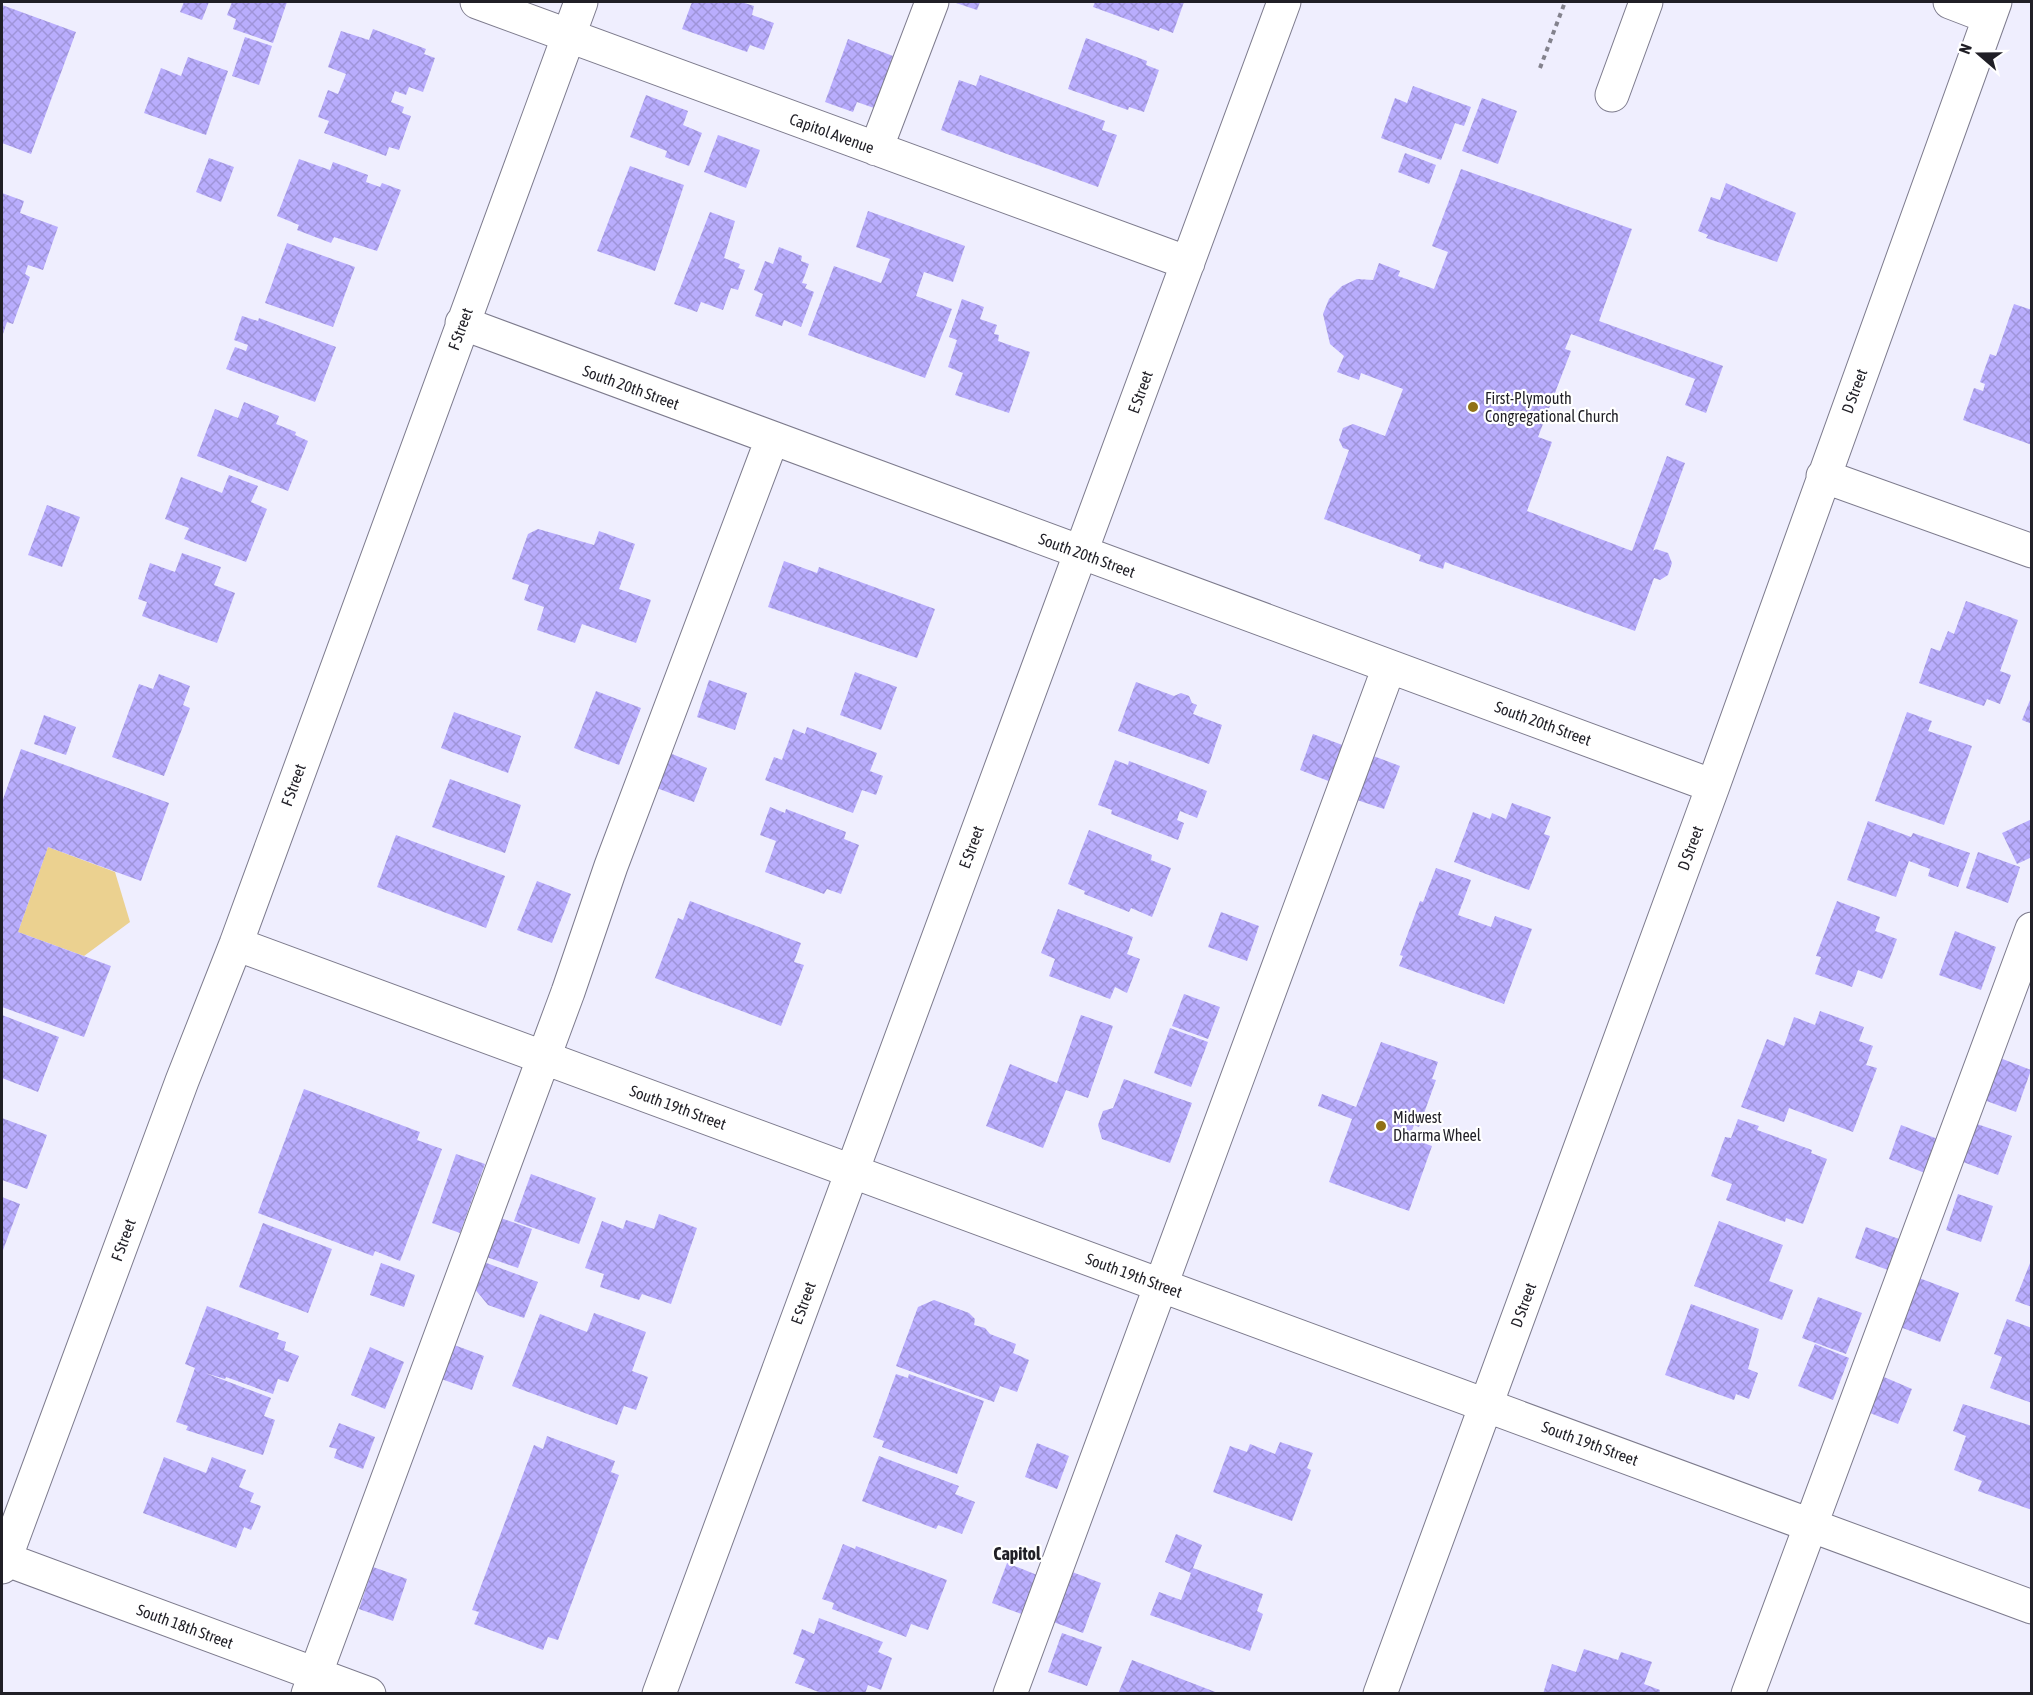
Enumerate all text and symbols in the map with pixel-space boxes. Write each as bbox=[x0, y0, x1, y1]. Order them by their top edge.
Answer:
north arrow bbox=[1949, 24, 2009, 84]
text: N bbox=[1955, 41, 1975, 56]
street label: Capitol Avenue bbox=[787, 109, 877, 158]
street label: F Street bbox=[444, 305, 476, 353]
street label: South 20th Street bbox=[580, 361, 682, 413]
street label: D Street bbox=[1838, 366, 1870, 416]
street label: E Street bbox=[1124, 368, 1156, 416]
place label: First-Plymouth Congregational Church bbox=[1485, 389, 1619, 426]
marker: First-Plymouth Congregational Church bbox=[1466, 400, 1480, 414]
street label: South 20th Street bbox=[1036, 529, 1138, 581]
street label: South 20th Street bbox=[1492, 697, 1594, 749]
street label: F Street bbox=[277, 761, 309, 809]
street label: E Street bbox=[955, 823, 987, 871]
street label: D Street bbox=[1674, 823, 1706, 873]
street label: South 19th Street bbox=[627, 1081, 729, 1133]
place label: Midwest Dharma Wheel bbox=[1393, 1108, 1482, 1144]
marker: Midwest Dharma Wheel bbox=[1374, 1119, 1388, 1133]
street label: F Street bbox=[107, 1216, 139, 1264]
street label: South 19th Street bbox=[1083, 1249, 1185, 1301]
street label: E Street bbox=[787, 1279, 819, 1327]
street label: D Street bbox=[1507, 1280, 1539, 1330]
street label: South 19th Street bbox=[1539, 1417, 1641, 1469]
district label: Capitol bbox=[993, 1543, 1041, 1564]
street label: South 18th Street bbox=[134, 1600, 236, 1652]

